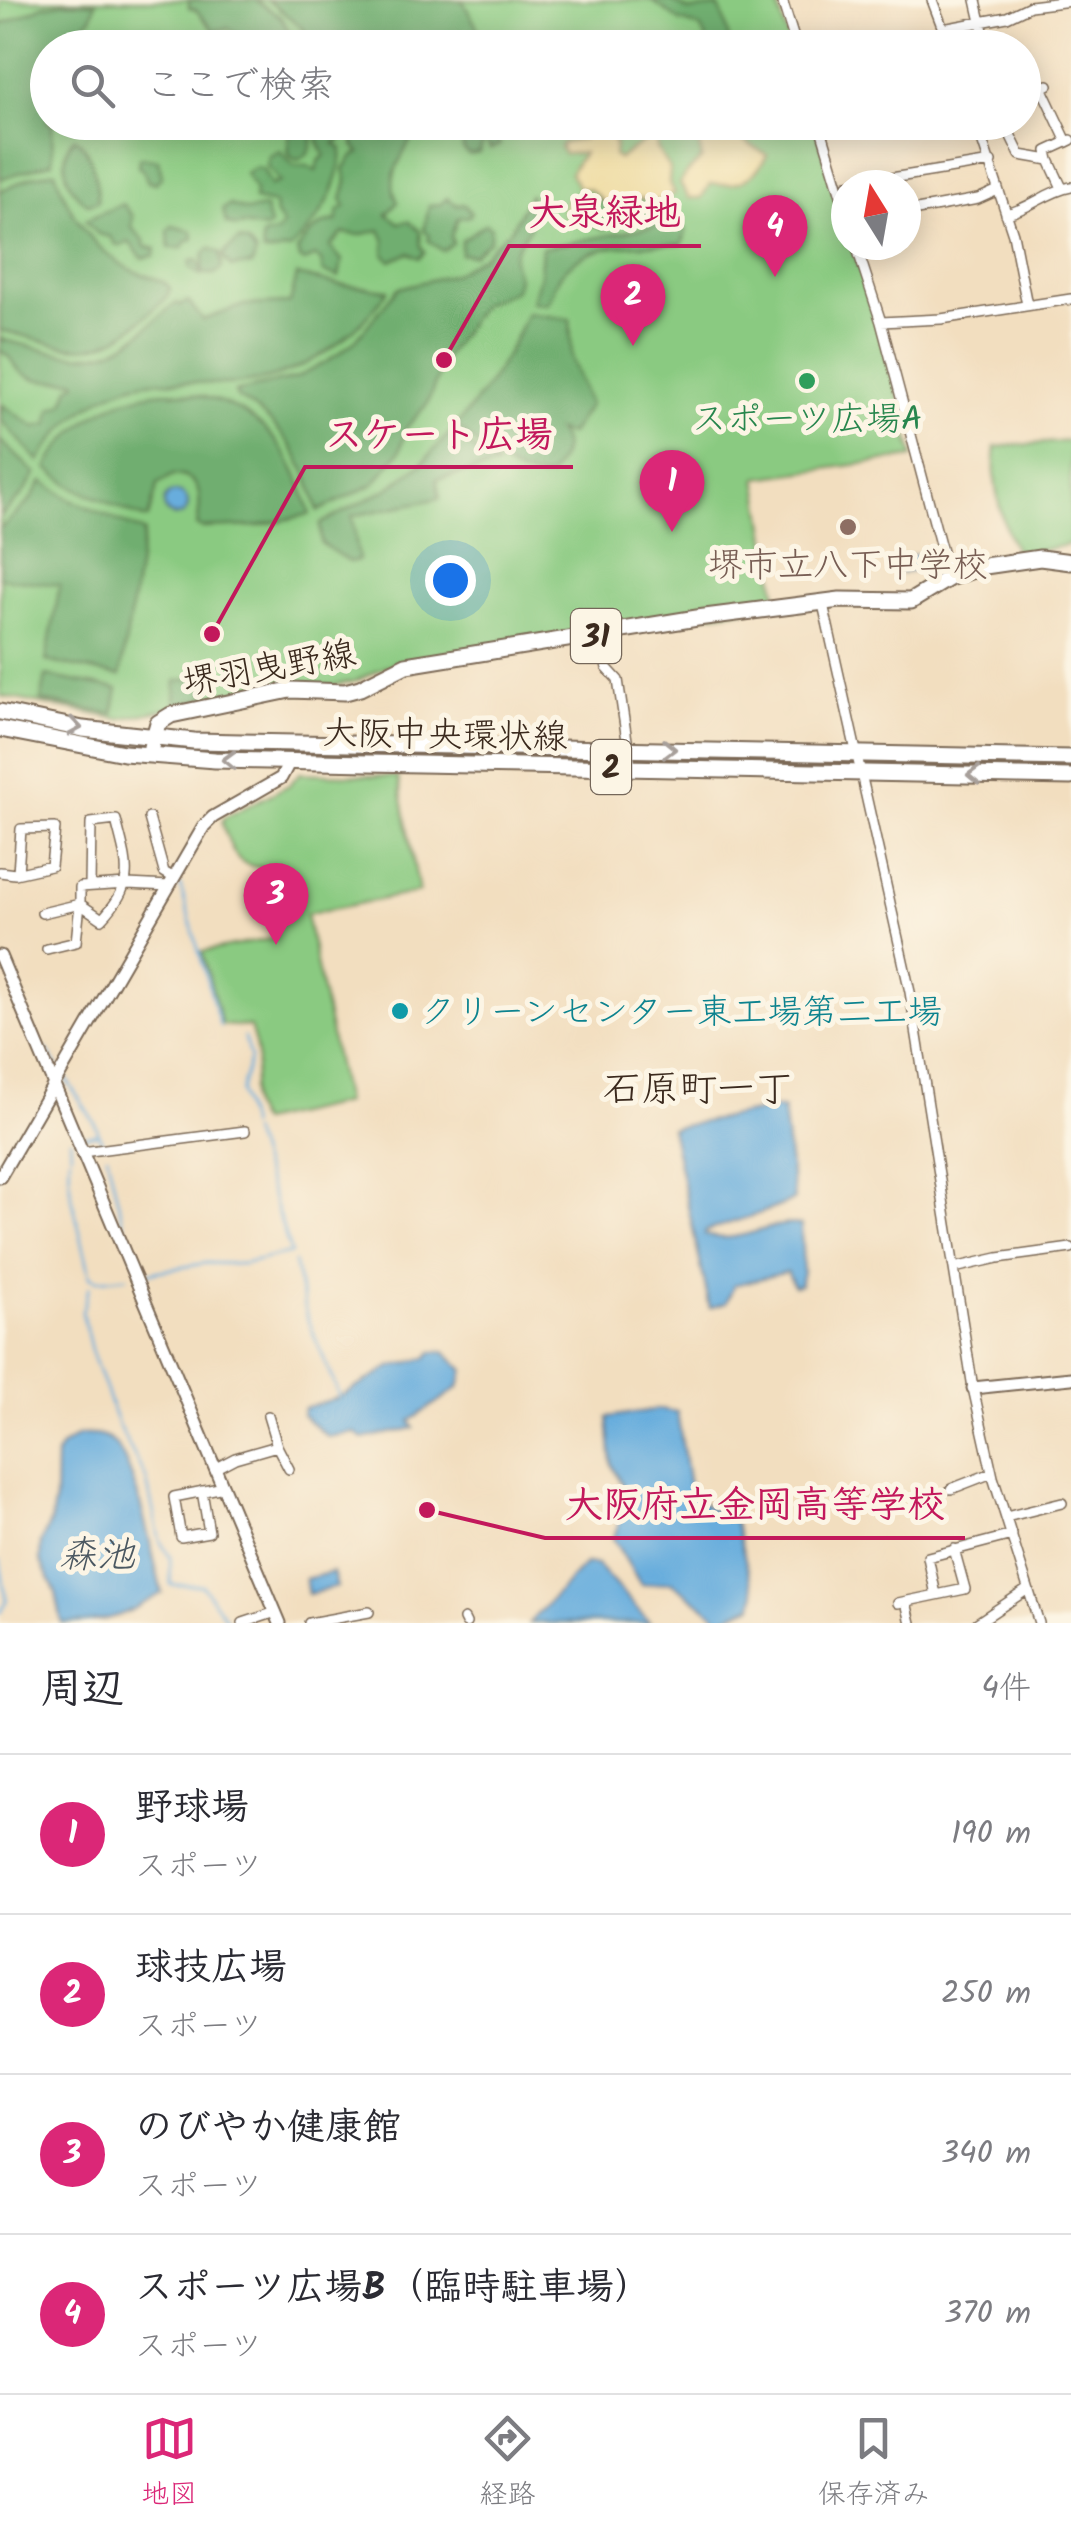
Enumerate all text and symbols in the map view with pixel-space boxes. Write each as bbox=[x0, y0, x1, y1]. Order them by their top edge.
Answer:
search box bbox=[30, 30, 1041, 140]
text: ここで検索 bbox=[145, 57, 335, 117]
icon: search bbox=[65, 58, 120, 113]
north arrow bbox=[831, 170, 921, 260]
callout: 大泉緑地 bbox=[509, 178, 701, 246]
text: 大泉緑地 bbox=[529, 185, 681, 245]
pin: 4 bbox=[742, 194, 808, 277]
pin: 2 bbox=[600, 264, 666, 346]
marker: スポーツ広場A bbox=[796, 370, 818, 392]
place label: スポーツ広場A bbox=[692, 393, 922, 449]
callout: スケート広場 bbox=[305, 399, 573, 467]
text: スケート広場 bbox=[325, 407, 553, 467]
pin: 1 bbox=[640, 450, 704, 532]
marker: 堺市立八下中学校 bbox=[837, 516, 859, 538]
place label: 堺市立八下中学校 bbox=[708, 539, 988, 595]
your location bbox=[425, 555, 476, 606]
road number: 31 bbox=[571, 609, 621, 663]
street label: 堺羽曳野線 bbox=[178, 627, 361, 713]
street label: 大阪中央環状線 bbox=[322, 707, 568, 767]
one-way arrow bbox=[67, 716, 84, 737]
one-way arrow bbox=[661, 739, 677, 760]
road number: 2 bbox=[591, 740, 631, 794]
one-way arrow bbox=[220, 750, 236, 771]
one-way arrow bbox=[965, 764, 980, 786]
pin: 3 bbox=[244, 862, 308, 945]
place label: クリーンセンター東工場第二工場 bbox=[420, 986, 942, 1042]
marker: クリーンセンター東工場第二工場 bbox=[389, 1000, 411, 1022]
district label: 石原町一丁 bbox=[603, 1061, 793, 1121]
callout: 大阪府立金岡高等学校 bbox=[545, 1470, 965, 1538]
text: 大阪府立金岡高等学校 bbox=[565, 1477, 945, 1537]
water label: 森池 bbox=[59, 1527, 136, 1587]
text: 周辺 bbox=[40, 1657, 124, 1724]
text: 4件 bbox=[981, 1664, 1031, 1715]
text: 野球場 bbox=[135, 1779, 249, 1839]
text: 1 bbox=[68, 1809, 77, 1860]
text: 190 m bbox=[951, 1809, 1031, 1860]
text: スポーツ bbox=[135, 1842, 262, 1893]
text: 球技広場 bbox=[135, 1939, 287, 1999]
text: 2 bbox=[63, 1969, 82, 2020]
text: 250 m bbox=[941, 1969, 1031, 2020]
text: スポーツ bbox=[135, 2002, 262, 2053]
text: のびやか健康館 bbox=[135, 2099, 401, 2159]
text: 3 bbox=[64, 2129, 81, 2180]
text: 340 m bbox=[941, 2129, 1031, 2180]
text: スポーツ bbox=[135, 2162, 262, 2213]
text: スポーツ広場B（臨時駐車場） bbox=[135, 2259, 652, 2319]
text: 4 bbox=[64, 2289, 81, 2340]
text: 370 m bbox=[944, 2289, 1031, 2340]
text: スポーツ bbox=[135, 2322, 262, 2373]
tab: 地図 bbox=[141, 2411, 197, 2518]
tab: 経路 bbox=[479, 2411, 536, 2518]
tab: 保存済み bbox=[818, 2411, 930, 2518]

